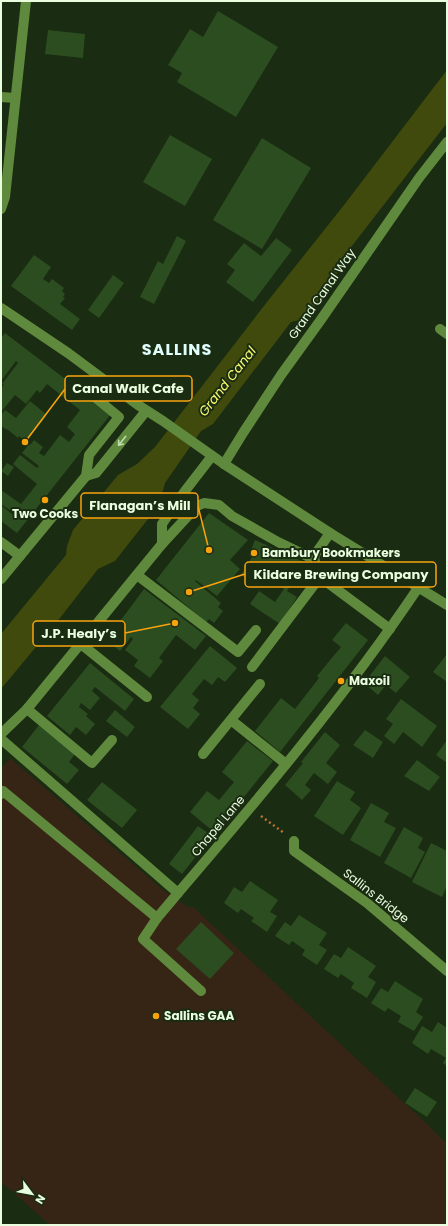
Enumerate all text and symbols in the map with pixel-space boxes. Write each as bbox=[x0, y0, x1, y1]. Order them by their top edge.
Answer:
street label: Grand Canal Way bbox=[284, 245, 359, 342]
district label: SALLINS bbox=[142, 338, 212, 361]
water label: Grand Canal bbox=[194, 342, 261, 420]
callout: Canal Walk Cafe bbox=[65, 376, 192, 401]
text: Canal Walk Cafe bbox=[72, 379, 184, 398]
one-way arrow bbox=[117, 436, 126, 446]
callout: Flanagan’s Mill bbox=[81, 493, 198, 518]
marker: Two Cooks bbox=[40, 495, 50, 505]
text: Flanagan’s Mill bbox=[89, 496, 191, 515]
place label: Two Cooks bbox=[12, 505, 78, 522]
place label: Bambury Bookmakers bbox=[262, 544, 401, 561]
marker: Bambury Bookmakers bbox=[249, 548, 259, 558]
callout: Kildare Brewing Company bbox=[245, 562, 436, 587]
text: Kildare Brewing Company bbox=[254, 565, 429, 584]
callout: J.P. Healy’s bbox=[33, 621, 125, 646]
text: J.P. Healy’s bbox=[41, 624, 117, 643]
place label: Maxoil bbox=[349, 672, 390, 689]
marker: Maxoil bbox=[336, 676, 346, 686]
street label: Chapel Lane bbox=[187, 791, 248, 860]
street label: Sallins Bridge bbox=[340, 864, 413, 927]
place label: Sallins GAA bbox=[164, 1007, 234, 1024]
marker: Sallins GAA bbox=[151, 1011, 161, 1021]
north arrow bbox=[12, 1174, 52, 1214]
text: N bbox=[32, 1192, 49, 1207]

